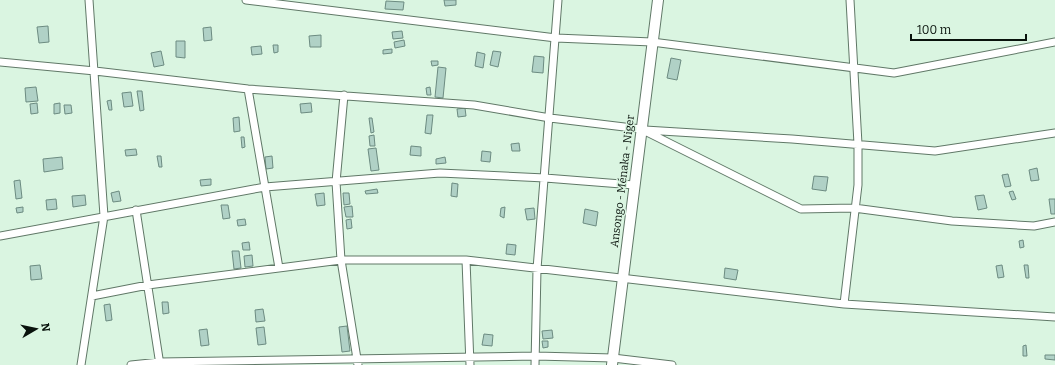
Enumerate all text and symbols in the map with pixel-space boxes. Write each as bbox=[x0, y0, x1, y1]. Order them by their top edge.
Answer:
scale bar bbox=[911, 16, 1026, 42]
text: 100 m bbox=[917, 23, 952, 37]
street label: Ansongo - Ménaka - Niger bbox=[608, 114, 637, 248]
north arrow bbox=[16, 309, 56, 349]
text: N bbox=[38, 322, 53, 333]

